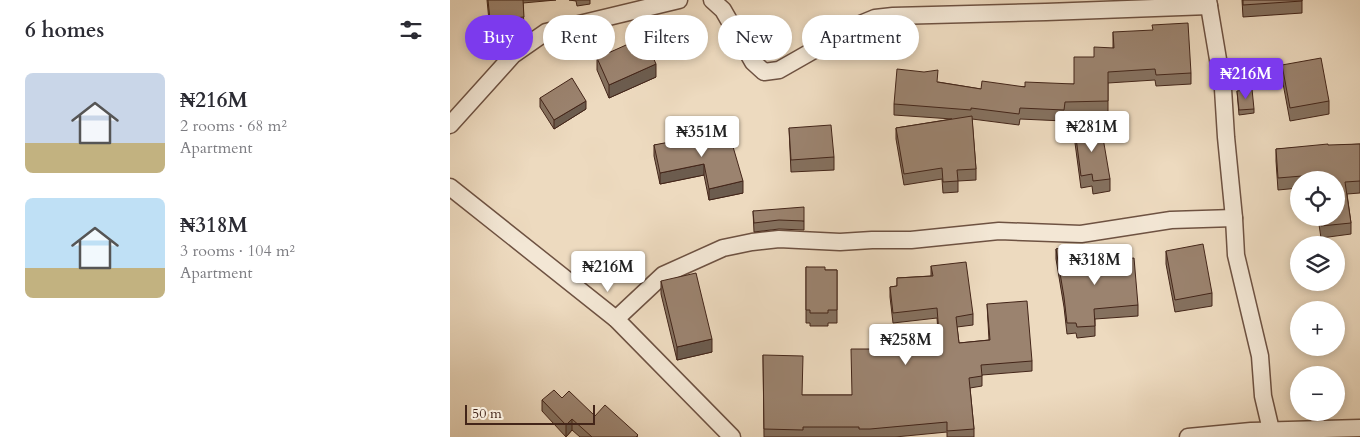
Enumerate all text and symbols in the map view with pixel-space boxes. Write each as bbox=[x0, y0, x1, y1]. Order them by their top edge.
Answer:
chip: Buy bbox=[465, 15, 533, 60]
chip: Rent bbox=[543, 15, 615, 60]
chip: Filters bbox=[625, 15, 708, 60]
chip: New bbox=[718, 15, 792, 60]
chip: Apartment bbox=[802, 15, 919, 60]
text: 6 homes bbox=[25, 16, 104, 45]
icon: filters bbox=[397, 16, 425, 44]
pin: ₦216M bbox=[1211, 58, 1281, 100]
text: ₦216M bbox=[1220, 63, 1272, 85]
text: ₦216M bbox=[180, 86, 248, 115]
icon: home bbox=[65, 93, 125, 153]
pin: ₦281M bbox=[1057, 110, 1127, 153]
text: 2 rooms · 68 m² bbox=[180, 115, 287, 137]
pin: ₦351M bbox=[667, 116, 737, 158]
text: ₦281M bbox=[1066, 116, 1118, 138]
text: ₦351M bbox=[676, 121, 728, 143]
text: Apartment bbox=[180, 137, 253, 159]
map controls bbox=[1290, 171, 1345, 421]
button: locate bbox=[1290, 171, 1345, 226]
text: ₦318M bbox=[180, 211, 248, 240]
icon: home bbox=[65, 218, 125, 278]
button: layers bbox=[1290, 236, 1345, 291]
text: 3 rooms · 104 m² bbox=[180, 240, 295, 262]
pin: ₦318M bbox=[1060, 244, 1130, 286]
text: ₦318M bbox=[1069, 249, 1121, 271]
pin: ₦216M bbox=[573, 250, 643, 293]
text: ₦216M bbox=[582, 256, 634, 278]
text: Apartment bbox=[180, 262, 253, 284]
button: + bbox=[1290, 301, 1345, 356]
pin: ₦258M bbox=[871, 324, 941, 366]
text: ₦258M bbox=[880, 329, 932, 351]
button: − bbox=[1290, 366, 1345, 421]
scale bar bbox=[465, 402, 595, 425]
text: 50 m bbox=[472, 404, 502, 423]

